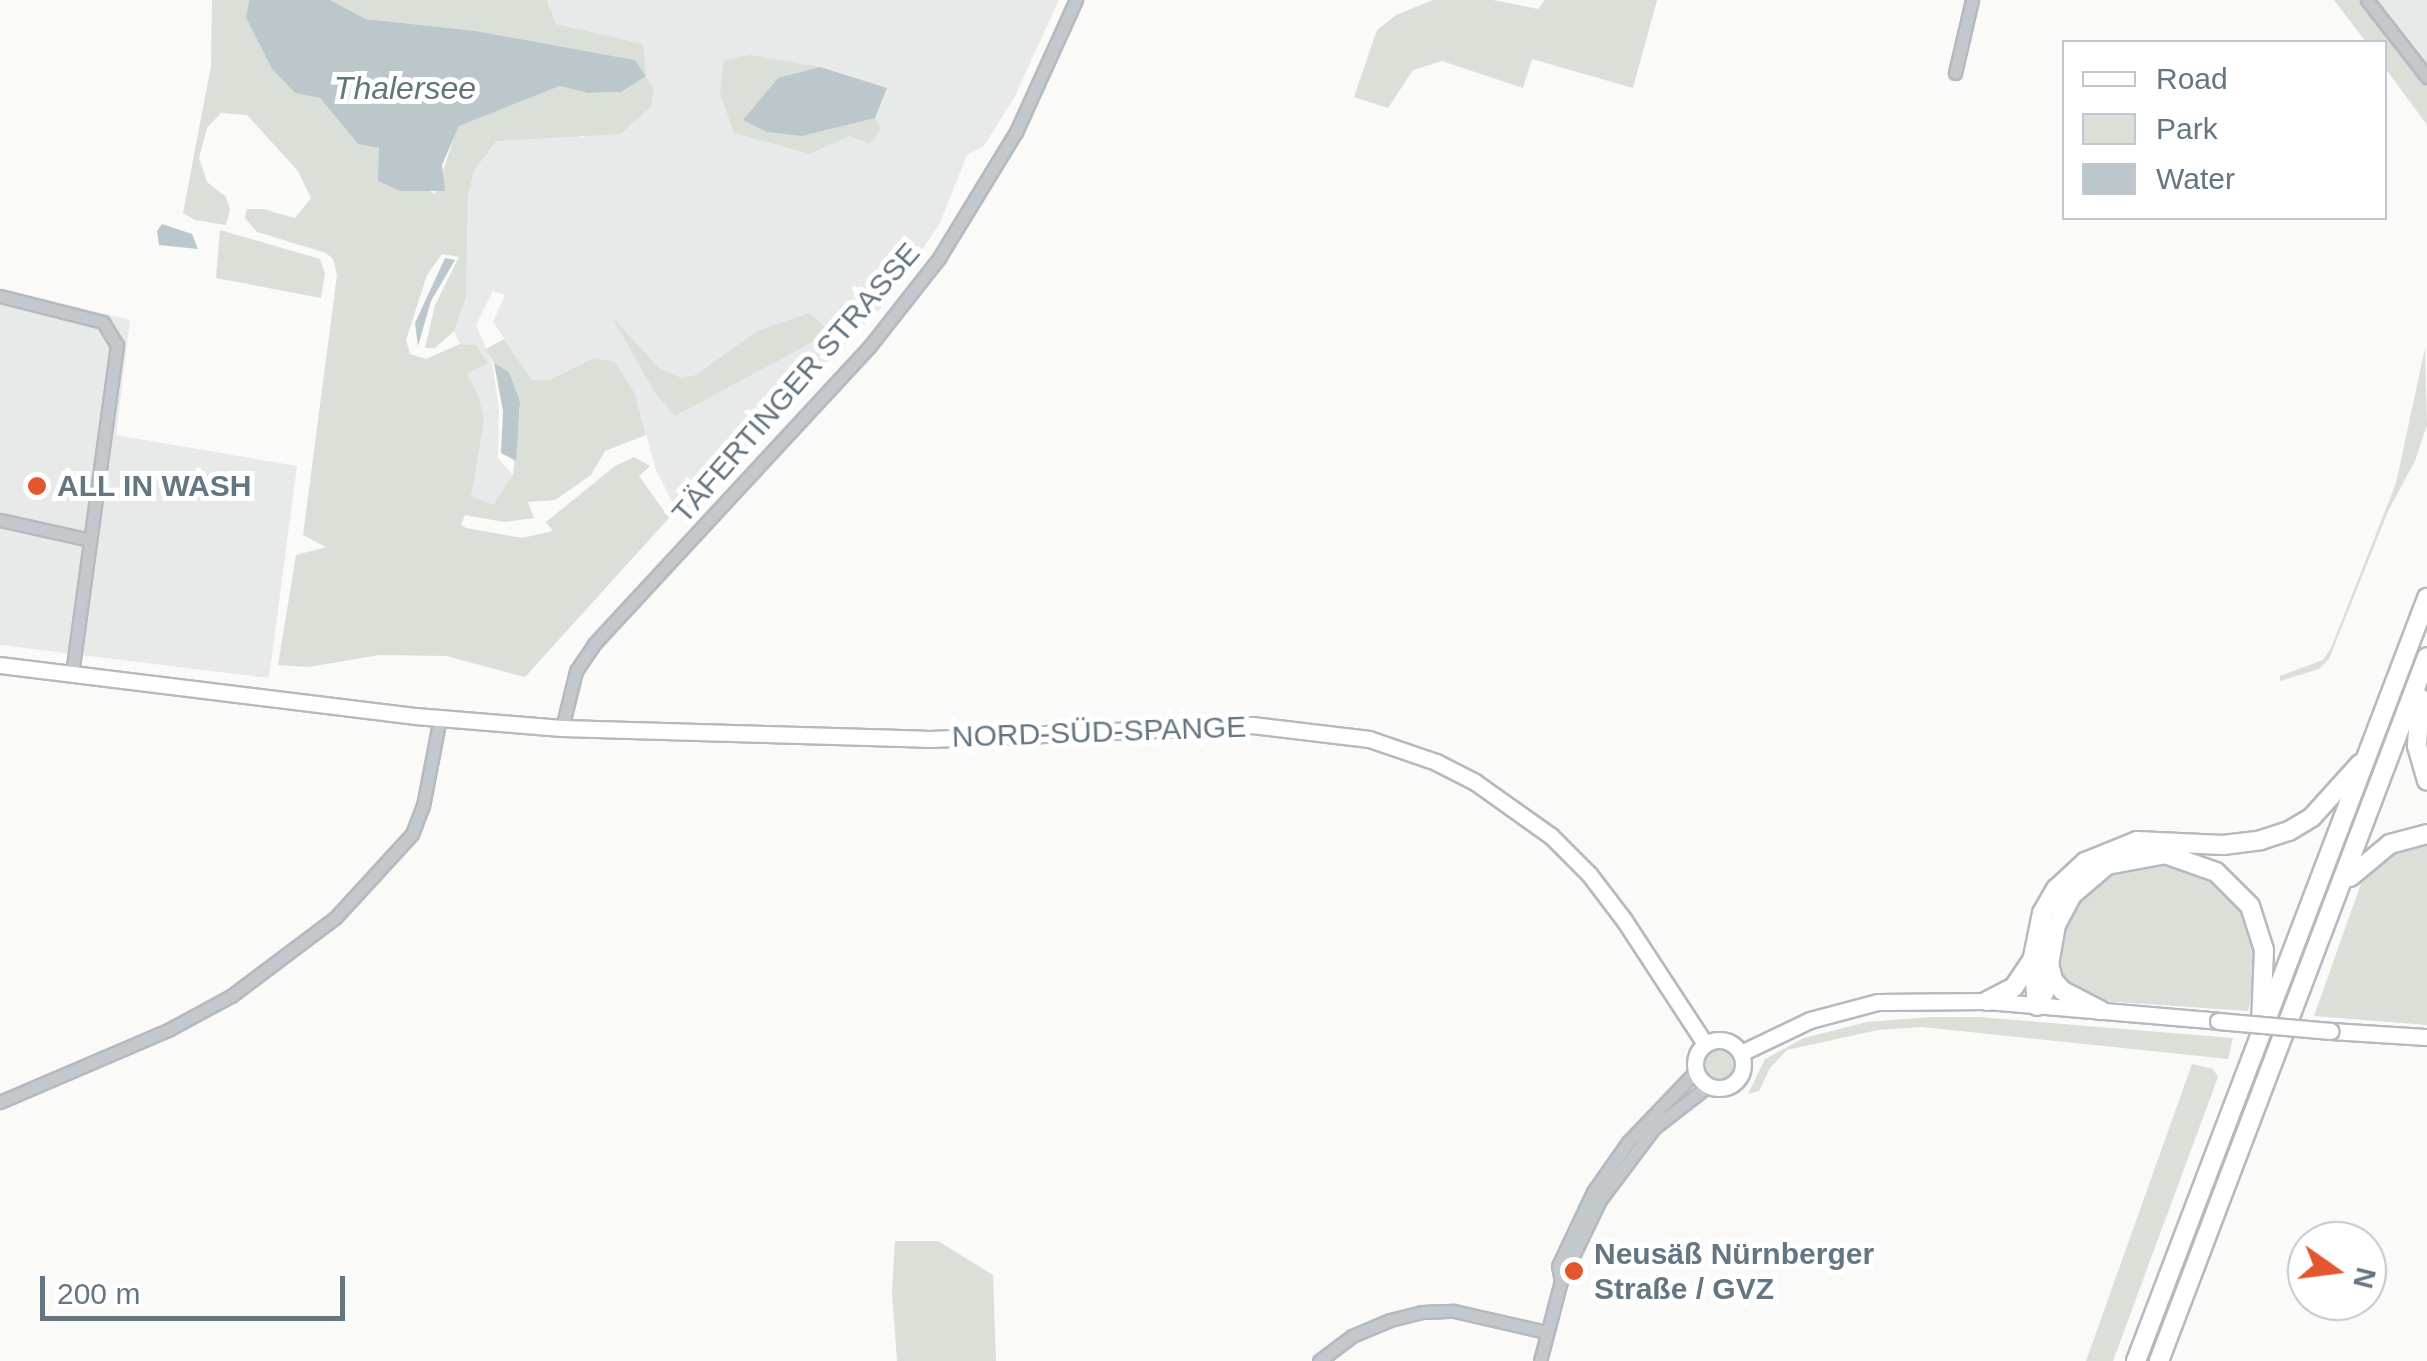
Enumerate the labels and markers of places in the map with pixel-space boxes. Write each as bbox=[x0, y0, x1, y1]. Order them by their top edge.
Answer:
place label: ALL IN WASH bbox=[57, 468, 252, 504]
marker: ALL IN WASH bbox=[26, 475, 48, 497]
place label: Neusäß Nürnberger Straße / GVZ bbox=[1594, 1236, 1874, 1306]
marker: Neusäß Nürnberger Straße / GVZ bbox=[1563, 1260, 1585, 1282]

